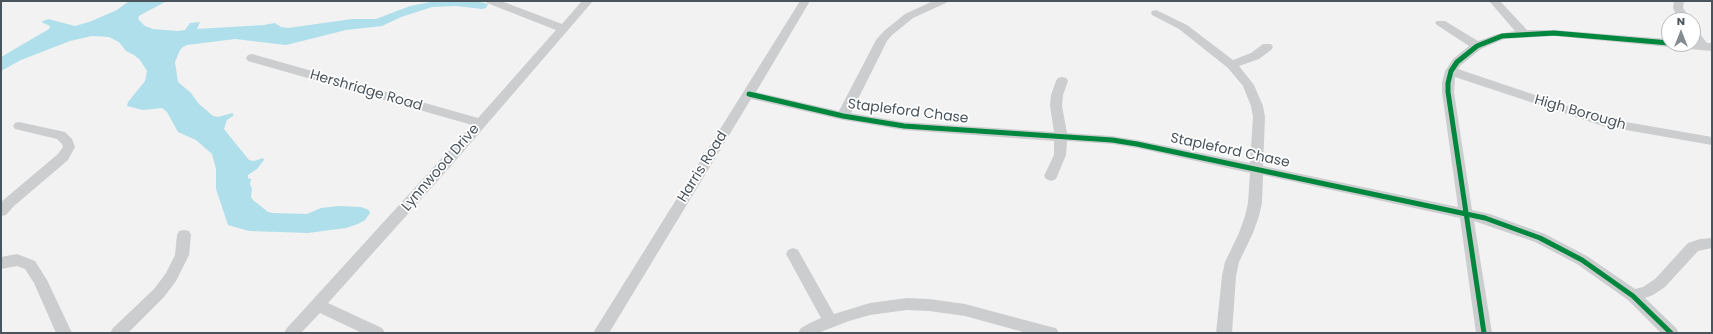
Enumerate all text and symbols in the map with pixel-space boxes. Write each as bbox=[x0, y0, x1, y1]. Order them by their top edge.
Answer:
north arrow bbox=[1661, 12, 1701, 52]
text: N bbox=[1677, 13, 1685, 29]
street label: Hershridge Road bbox=[308, 67, 424, 115]
street label: High Borough bbox=[1532, 92, 1628, 134]
street label: Stapleford Chase bbox=[847, 96, 969, 128]
street label: Lynnwood Drive bbox=[399, 121, 483, 215]
street label: Harris Road bbox=[675, 128, 731, 206]
street label: Stapleford Chase bbox=[1169, 130, 1291, 172]

